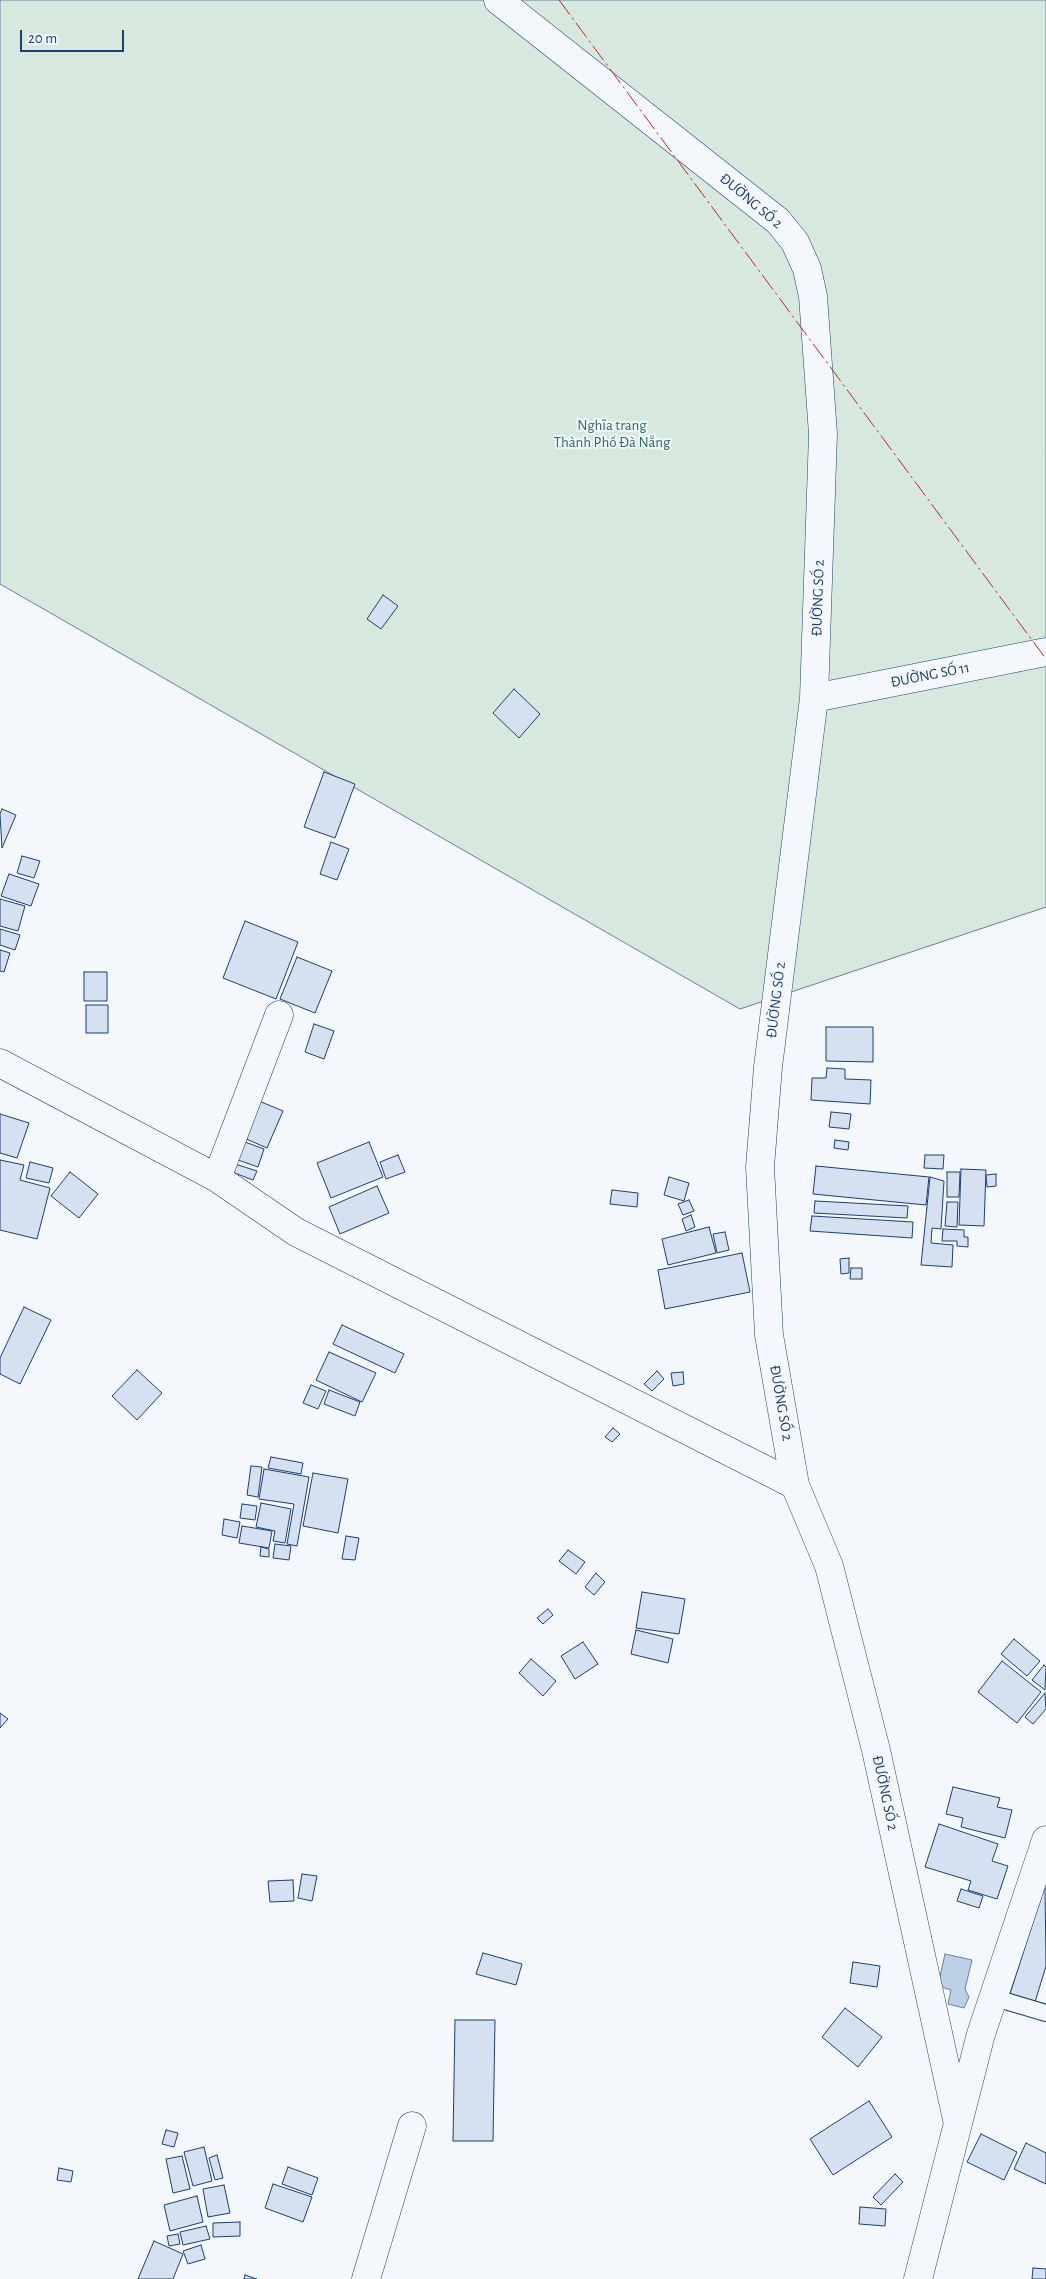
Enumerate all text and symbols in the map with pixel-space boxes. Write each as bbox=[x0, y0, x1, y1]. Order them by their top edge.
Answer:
scale bar bbox=[22, 20, 126, 52]
text: 20 m bbox=[28, 31, 57, 46]
street label: ĐƯỜNG SỐ 2 bbox=[716, 169, 786, 233]
park label: Nghĩa trang Thành Phố Đà Nẵng bbox=[554, 416, 670, 451]
street label: ĐƯỜNG SỐ 2 bbox=[808, 559, 828, 637]
street label: ĐƯỜNG SỐ 11 bbox=[889, 659, 971, 691]
street label: ĐƯỜNG SỐ 2 bbox=[762, 961, 790, 1039]
street label: ĐƯỜNG SỐ 2 bbox=[765, 1364, 797, 1442]
street label: ĐƯỜNG SỐ 2 bbox=[868, 1754, 902, 1832]

